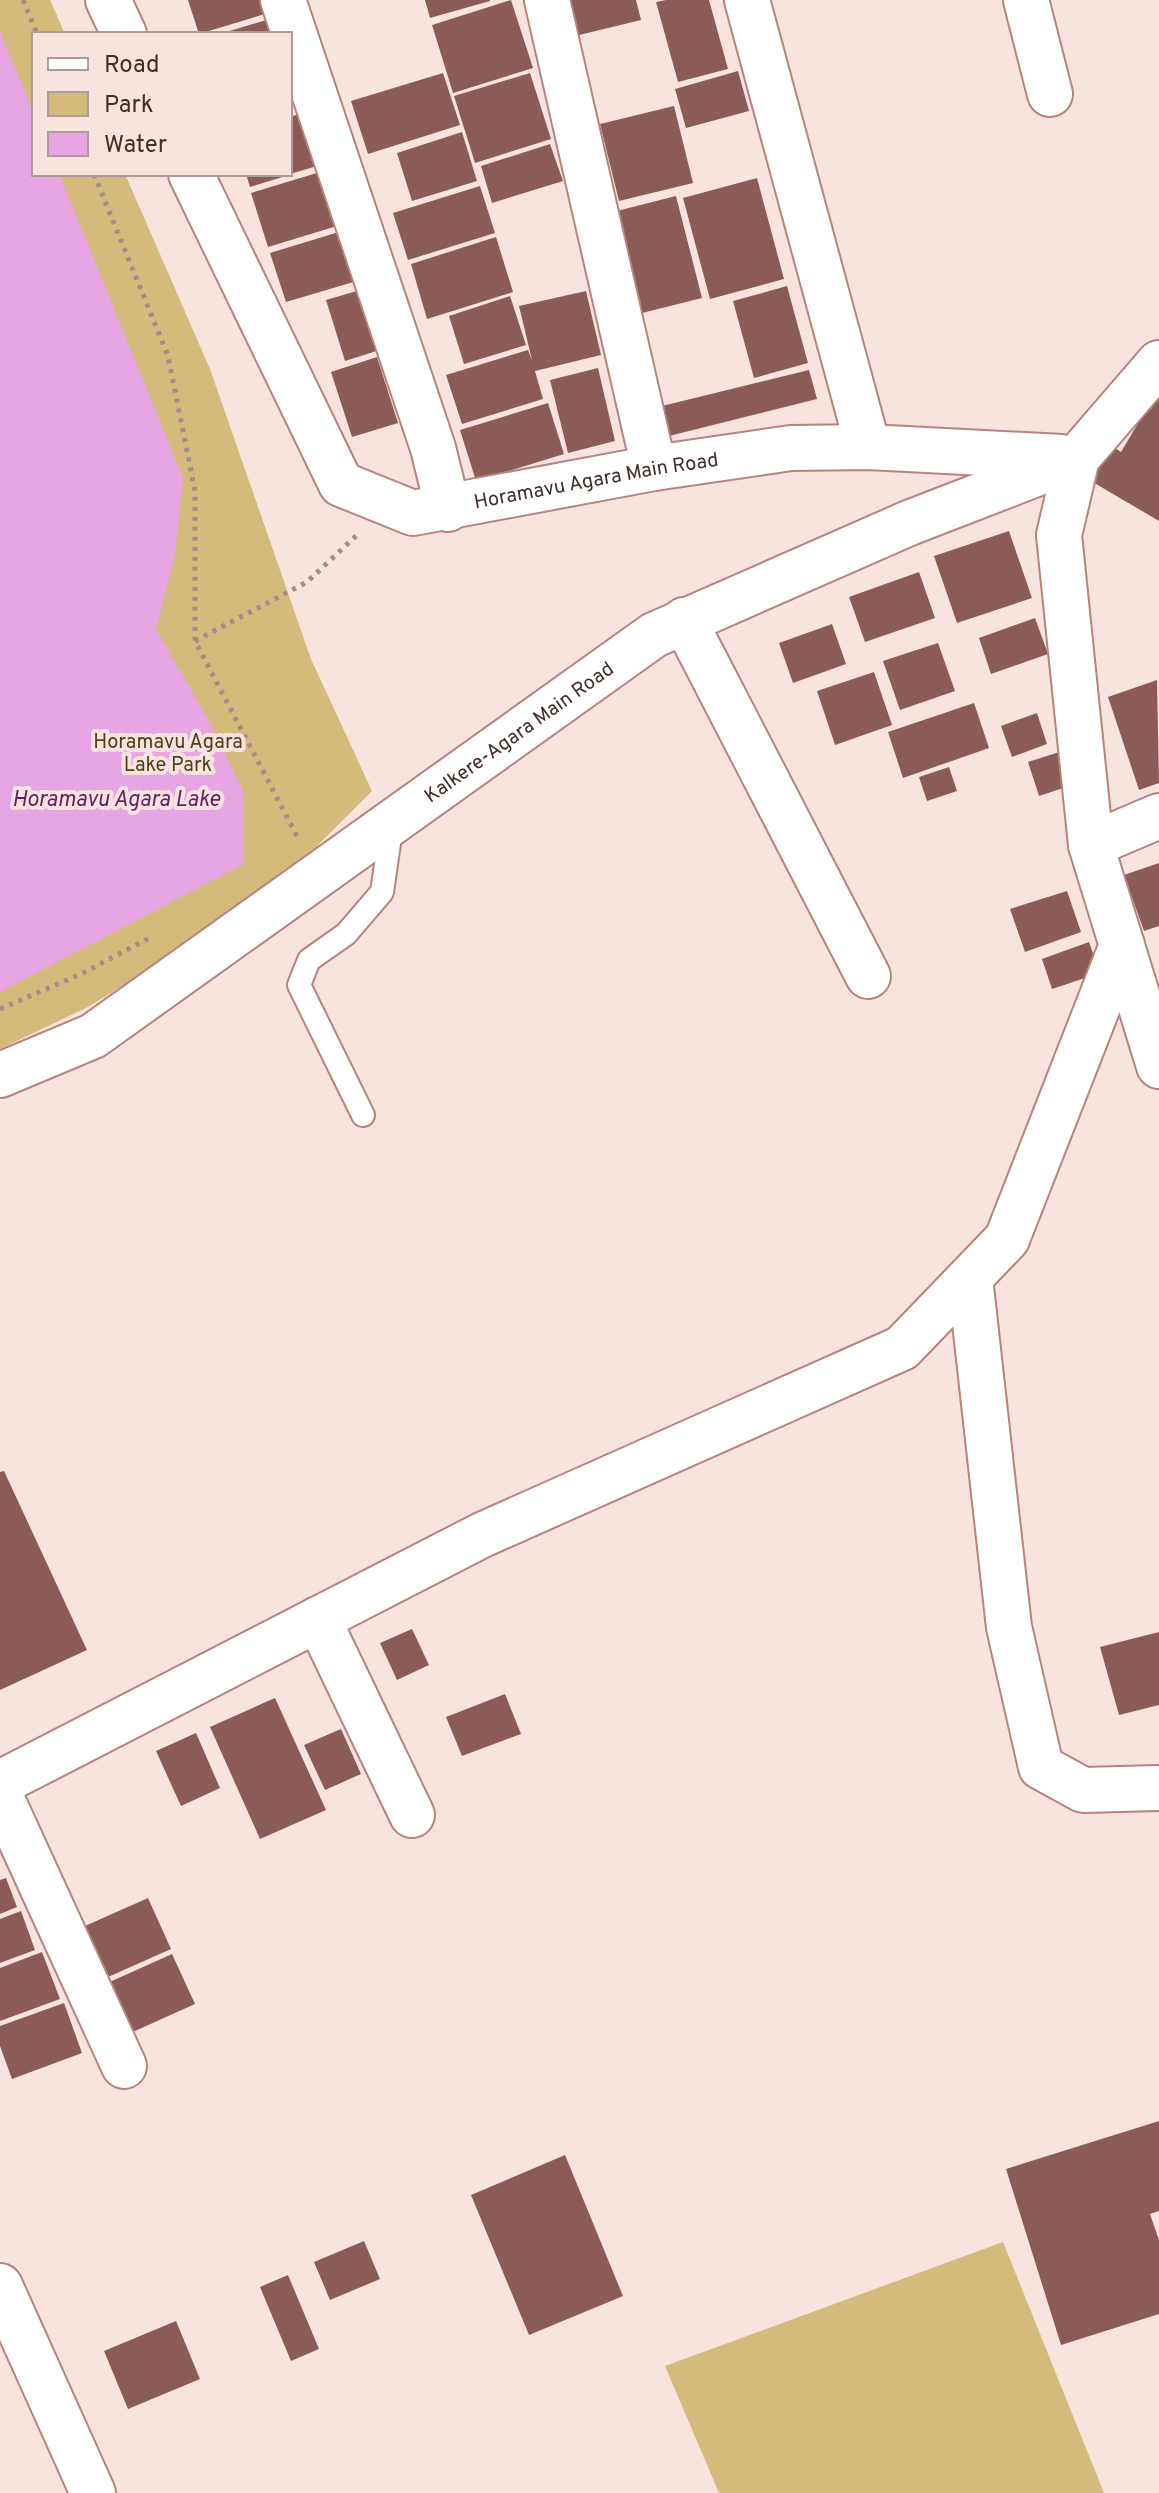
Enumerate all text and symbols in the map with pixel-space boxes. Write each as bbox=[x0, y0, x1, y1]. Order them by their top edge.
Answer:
legend bbox=[32, 32, 292, 176]
text: Road bbox=[104, 51, 160, 81]
text: Park bbox=[104, 91, 154, 121]
text: Water bbox=[104, 131, 167, 161]
street label: Horamavu Agara Main Road bbox=[472, 448, 720, 516]
street label: Kalkere-Agara Main Road bbox=[420, 657, 620, 810]
park label: Horamavu Agara Lake Park bbox=[93, 730, 243, 779]
water label: Horamavu Agara Lake bbox=[12, 787, 221, 814]

